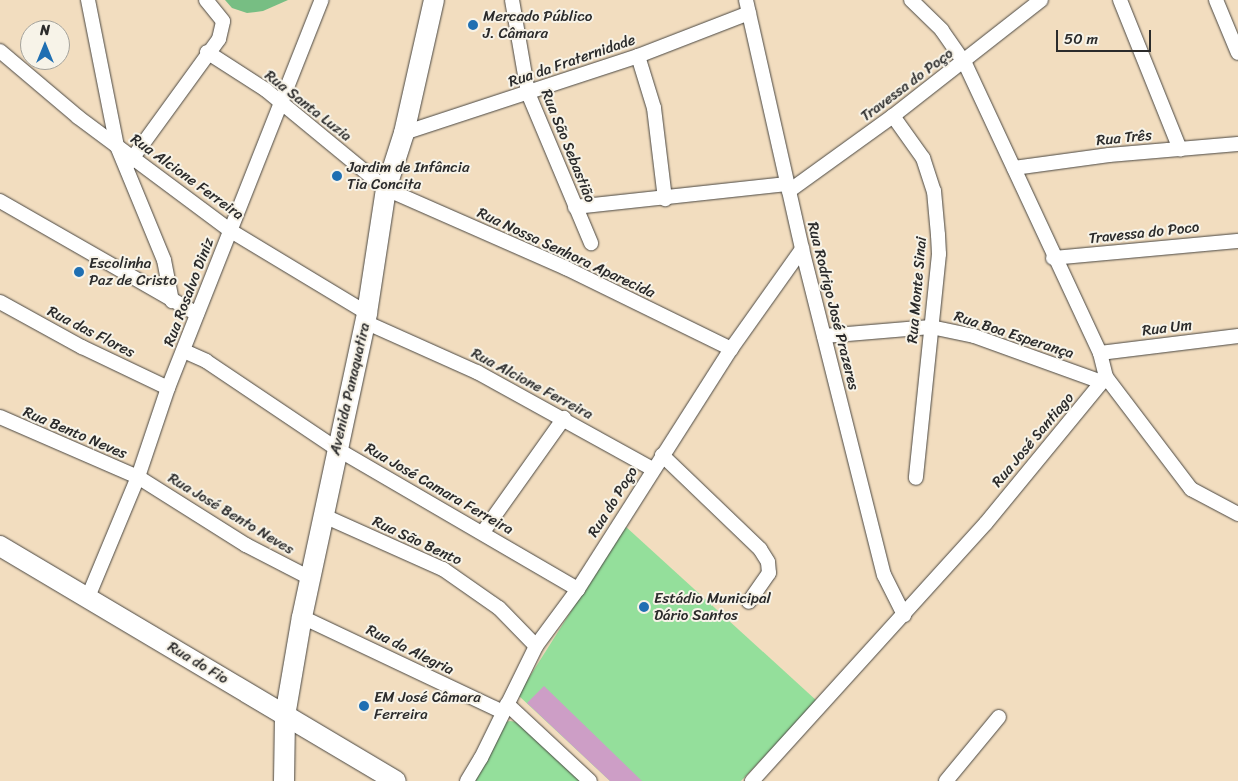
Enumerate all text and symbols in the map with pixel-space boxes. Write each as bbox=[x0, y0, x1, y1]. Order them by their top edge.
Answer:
place label: Mercado Público J. Câmara bbox=[483, 7, 592, 42]
text: N bbox=[40, 18, 50, 43]
marker: Mercado Público J. Câmara bbox=[467, 19, 479, 31]
north arrow bbox=[20, 20, 70, 70]
scale bar bbox=[1058, 20, 1153, 52]
text: 50 m bbox=[1064, 26, 1098, 52]
street label: Rua da Fraternidade bbox=[506, 31, 638, 91]
street label: Travessa do Poço bbox=[857, 44, 957, 126]
street label: Rua Santa Luzia bbox=[261, 66, 355, 146]
street label: Rua São Sebastião bbox=[537, 86, 599, 206]
street label: Rua Três bbox=[1095, 126, 1153, 150]
street label: Rua Alcione Ferreira bbox=[127, 130, 247, 224]
place label: Jardim de Infância Tia Concita bbox=[347, 158, 470, 193]
marker: Jardim de Infância Tia Concita bbox=[331, 170, 343, 182]
street label: Rua Nossa Senhora Aparecida bbox=[473, 203, 659, 303]
street label: Travessa do Poco bbox=[1088, 218, 1200, 248]
street label: Rua Rodrigo José Prazeres bbox=[803, 220, 863, 392]
street label: Rua Rosalvo Diniz bbox=[160, 235, 218, 349]
street label: Rua Monte Sinai bbox=[903, 235, 931, 345]
place label: Escolinha Paz de Cristo bbox=[89, 254, 176, 289]
marker: Escolinha Paz de Cristo bbox=[73, 266, 85, 278]
street label: Rua das Flores bbox=[45, 302, 137, 362]
street label: Rua Boa Esperança bbox=[952, 307, 1076, 363]
street label: Rua Um bbox=[1141, 316, 1193, 340]
street label: Avenida Panaquatira bbox=[326, 321, 374, 457]
street label: Rua Alcione Ferreira bbox=[468, 344, 596, 424]
street label: Rua José Santiago bbox=[987, 388, 1079, 492]
street label: Rua Bento Neves bbox=[20, 403, 130, 463]
street label: Rua José Camara Ferreira bbox=[361, 439, 517, 539]
street label: Rua do Poço bbox=[584, 463, 642, 541]
street label: Rua José Bento Neves bbox=[164, 469, 298, 559]
street label: Rua São Bento bbox=[369, 512, 465, 570]
place label: Estádio Municipal Dário Santos bbox=[654, 589, 771, 624]
marker: Estádio Municipal Dário Santos bbox=[638, 601, 650, 613]
street label: Rua da Alegria bbox=[363, 621, 457, 679]
street label: Rua do Fio bbox=[164, 638, 232, 688]
place label: EM José Câmara Ferreira bbox=[374, 688, 481, 723]
marker: EM José Câmara Ferreira bbox=[358, 700, 370, 712]

